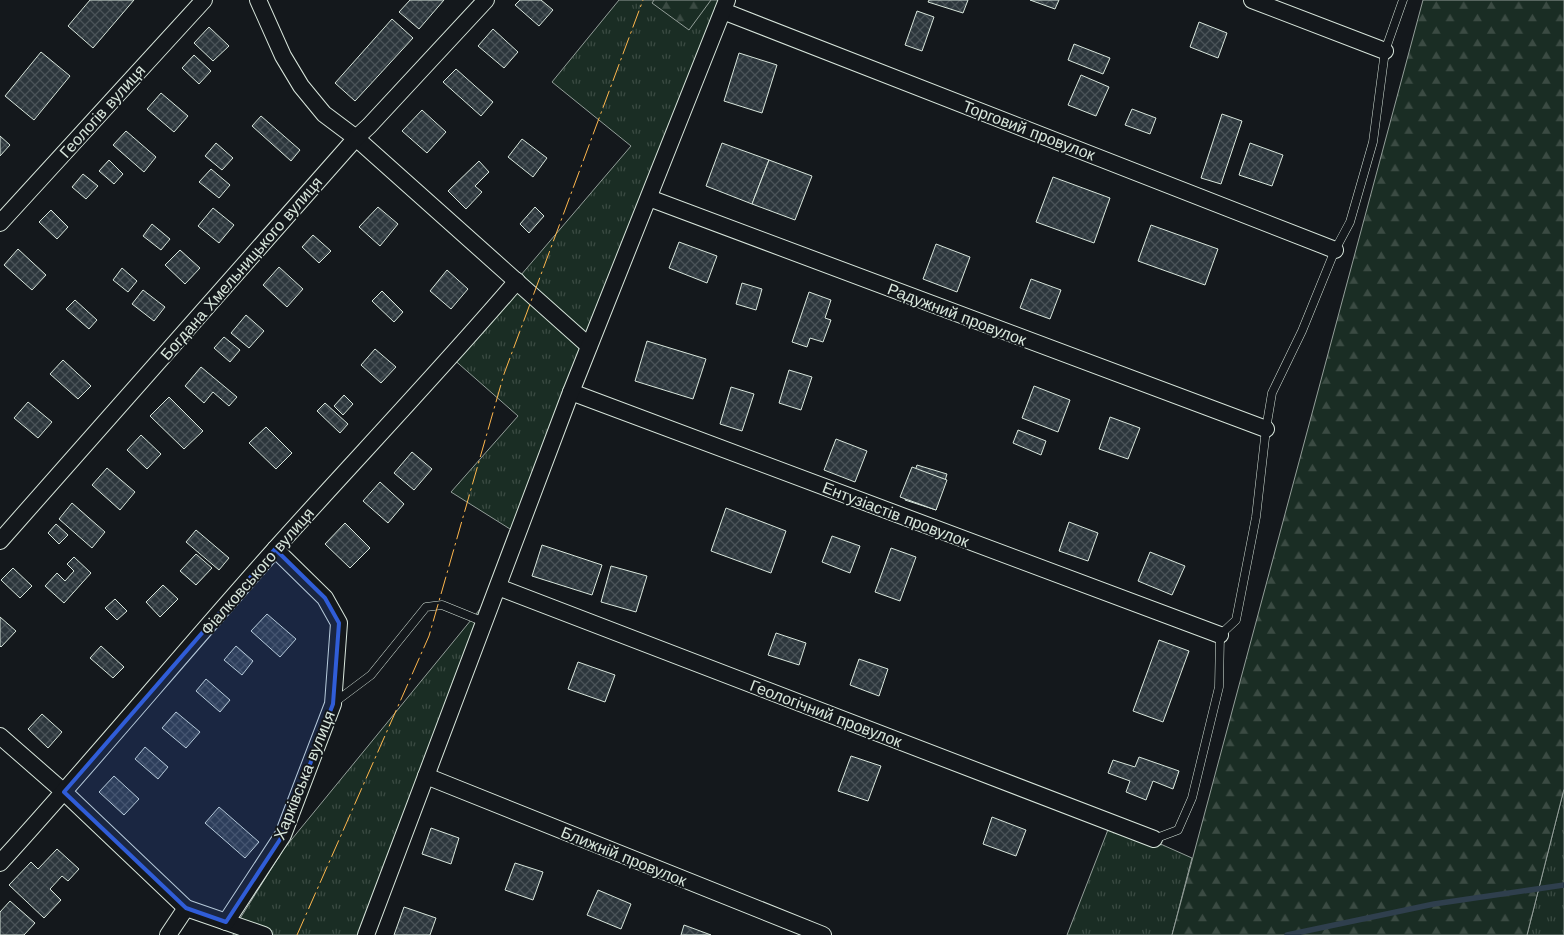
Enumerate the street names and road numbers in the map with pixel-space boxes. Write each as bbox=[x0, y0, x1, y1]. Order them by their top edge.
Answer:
street label: Геологів вулиця bbox=[56, 61, 149, 162]
street label: Торговий провулок bbox=[960, 96, 1099, 165]
street label: Богдана Хмельницького вулиця bbox=[157, 173, 326, 364]
street label: Радужний провулок bbox=[885, 279, 1030, 350]
street label: Ентузіастів провулок bbox=[820, 478, 973, 552]
street label: Фіалковського вулиця bbox=[197, 504, 318, 639]
street label: Геологічний провулок bbox=[747, 676, 905, 752]
street label: Харківська вулиця bbox=[270, 708, 339, 842]
street label: Ближній провулок bbox=[558, 823, 690, 891]

